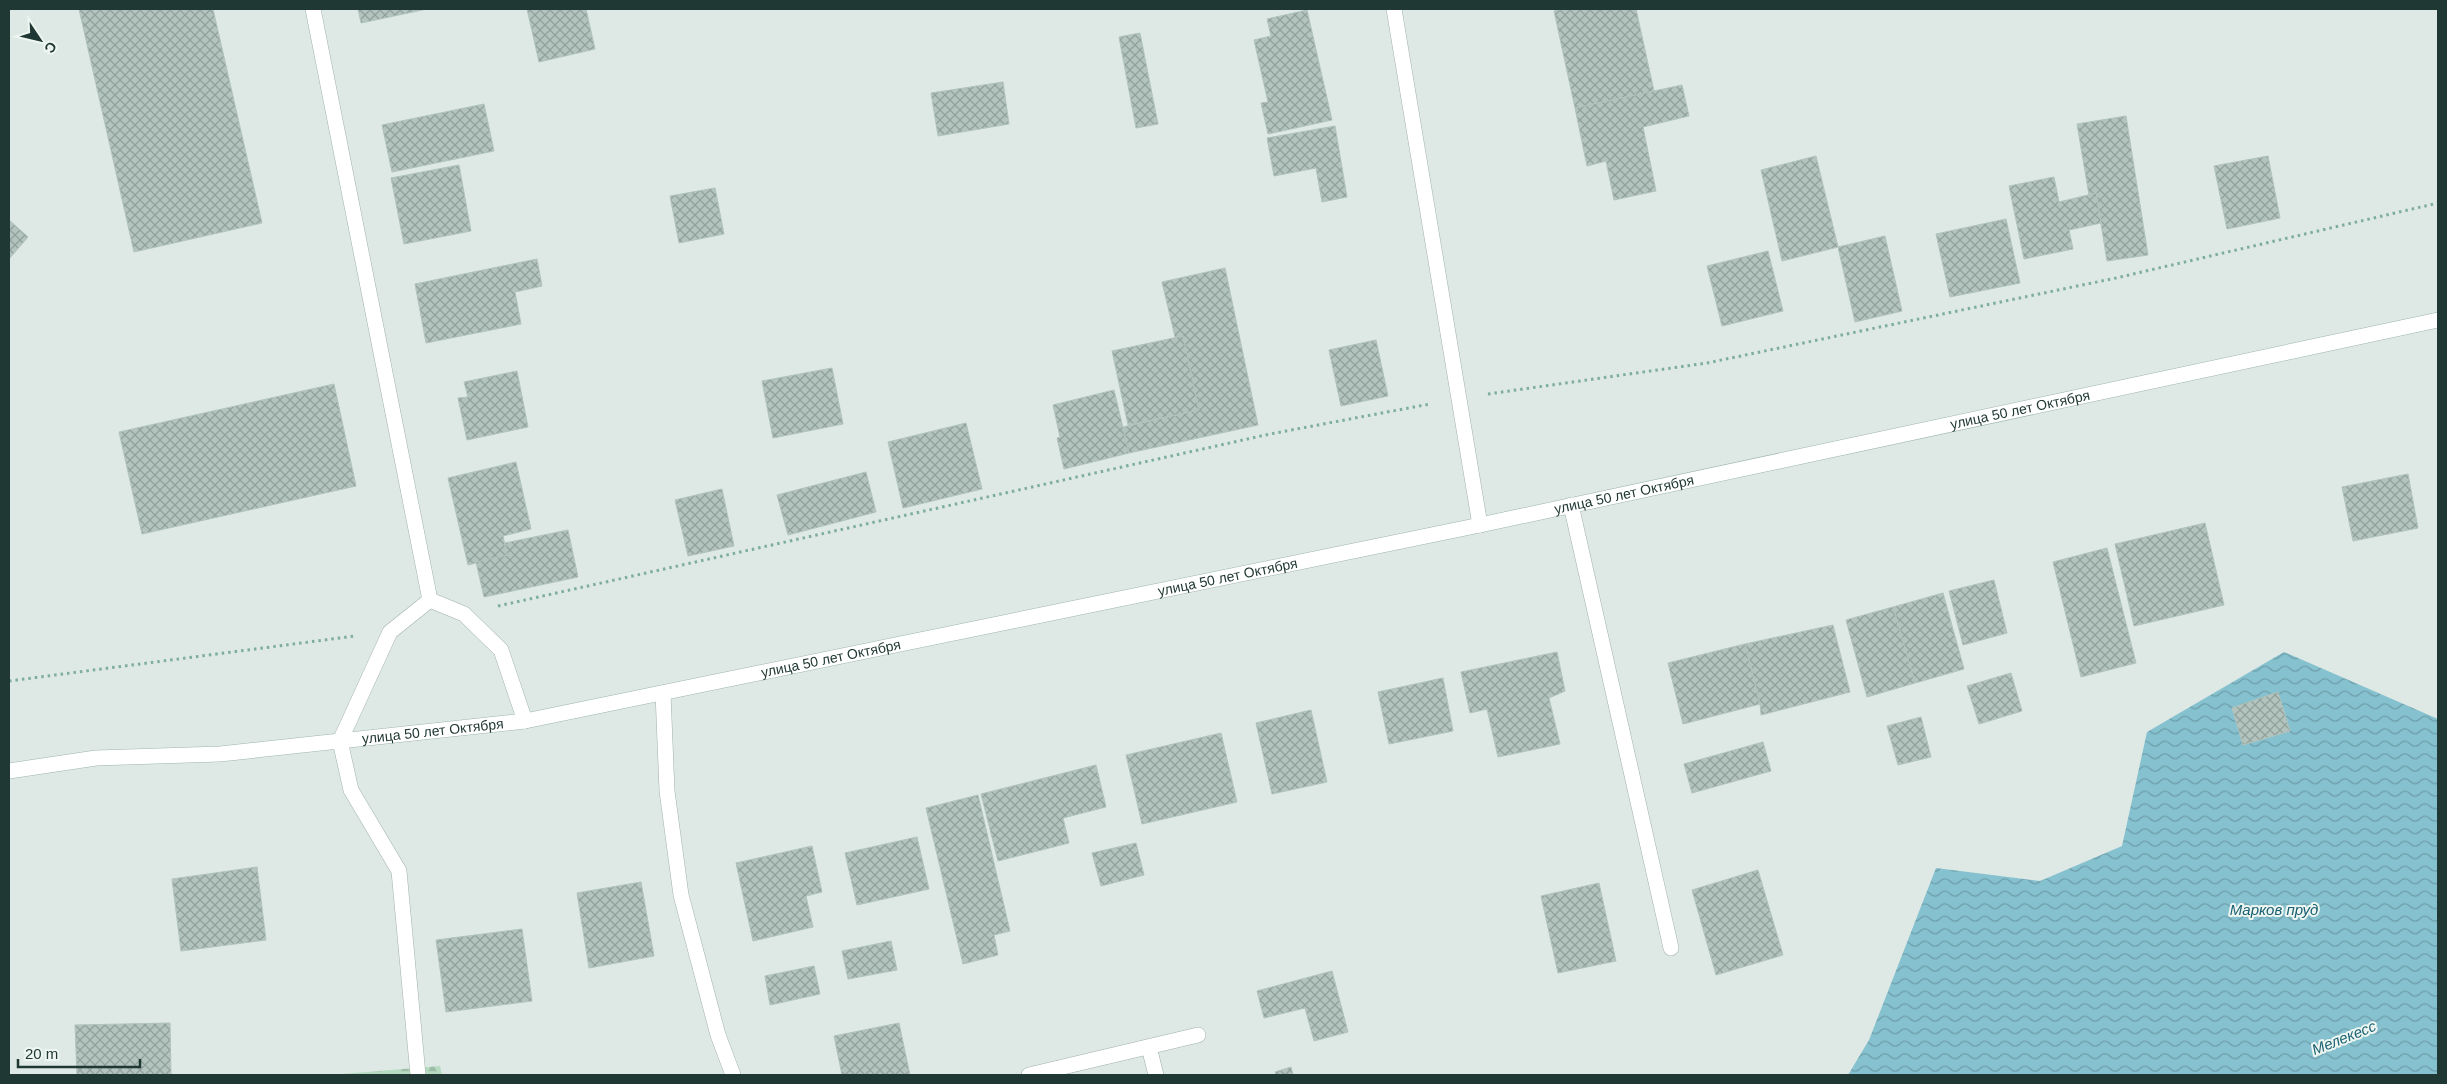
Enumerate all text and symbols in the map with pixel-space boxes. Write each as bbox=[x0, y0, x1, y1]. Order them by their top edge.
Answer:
north arrow bbox=[15, 15, 65, 65]
text: С bbox=[41, 39, 60, 56]
street label: улица 50 лет Октября bbox=[1949, 387, 2091, 432]
street label: улица 50 лет Октября bbox=[1553, 471, 1695, 517]
street label: улица 50 лет Октября bbox=[1156, 555, 1299, 599]
street label: улица 50 лет Октября bbox=[760, 636, 902, 680]
street label: улица 50 лет Октября bbox=[361, 715, 504, 747]
water label: Марков пруд bbox=[2230, 901, 2318, 918]
water label: Мелекесс bbox=[2309, 1017, 2379, 1058]
scale bar bbox=[18, 1036, 140, 1068]
text: 20 m bbox=[25, 1045, 58, 1062]

